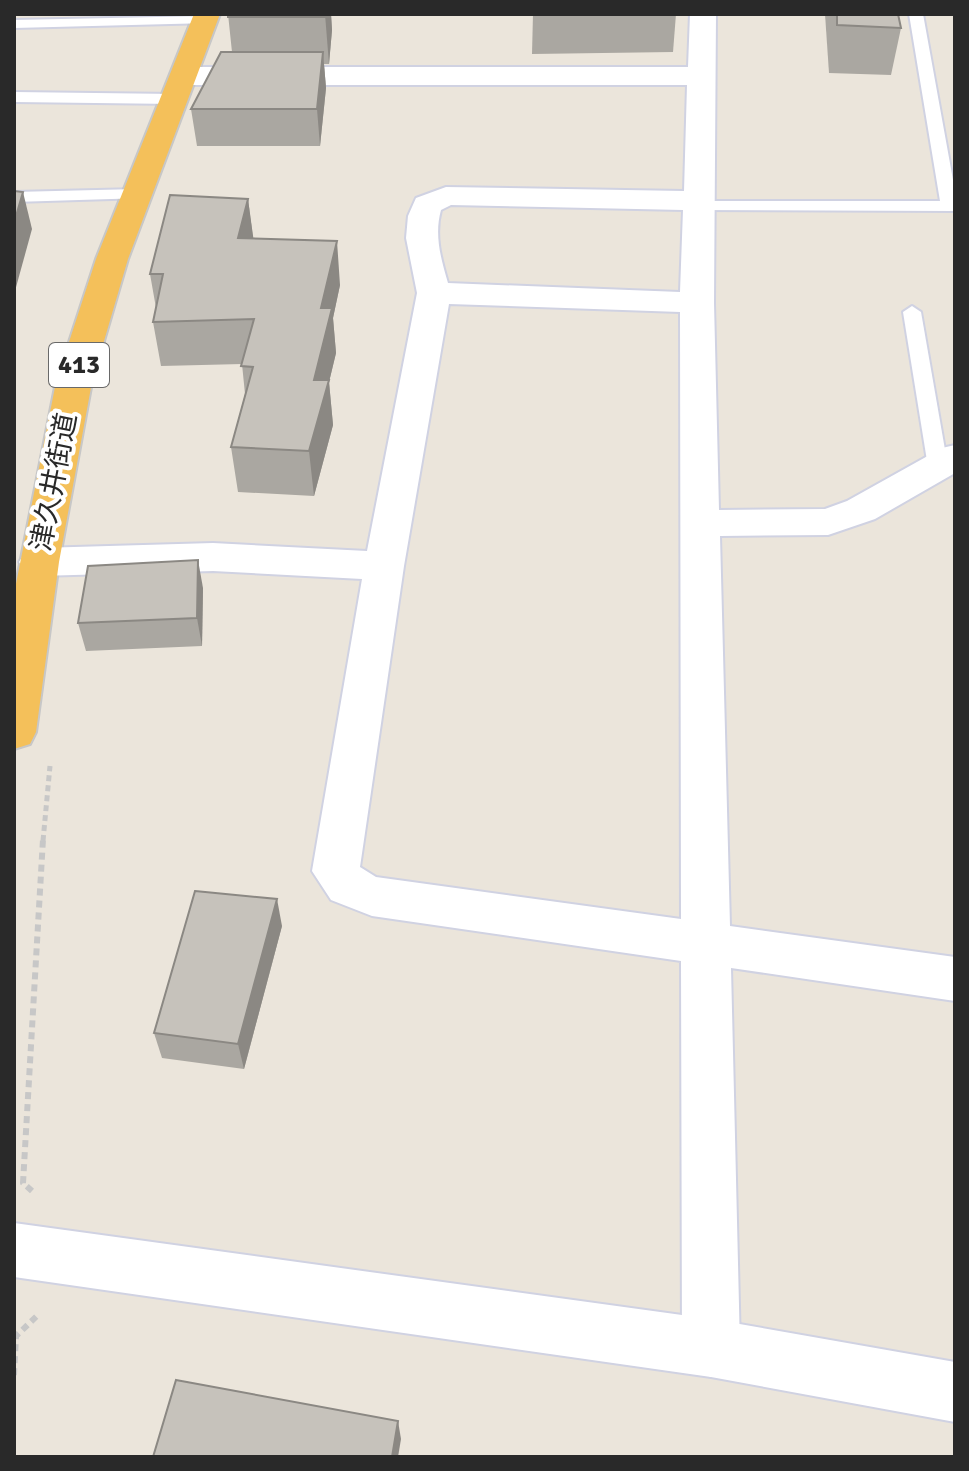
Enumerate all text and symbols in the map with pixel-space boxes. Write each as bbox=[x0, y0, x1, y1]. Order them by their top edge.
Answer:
road number: 413 bbox=[49, 343, 109, 387]
street label: 津久井街道 bbox=[24, 410, 84, 554]

